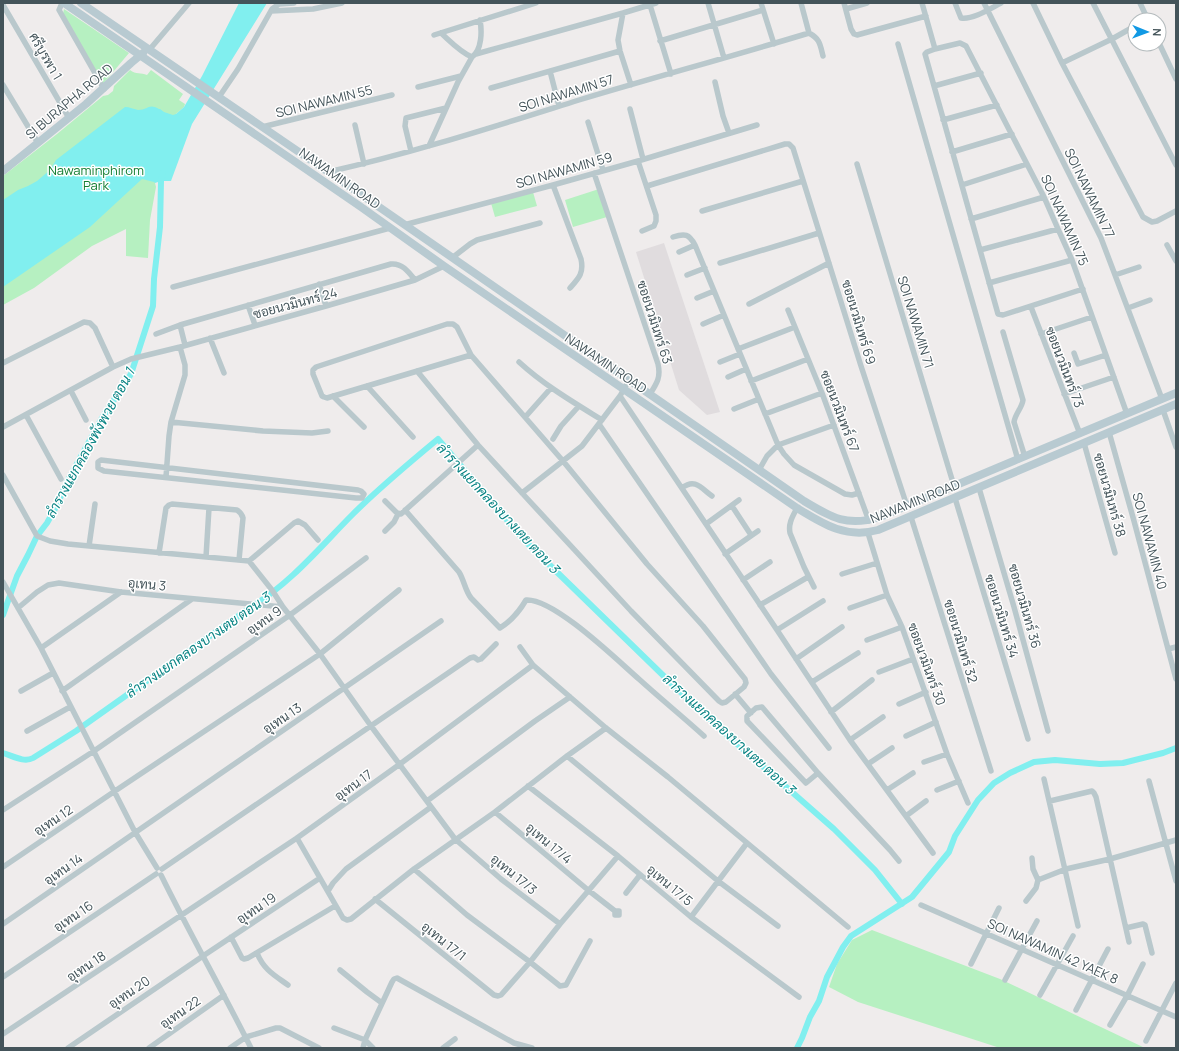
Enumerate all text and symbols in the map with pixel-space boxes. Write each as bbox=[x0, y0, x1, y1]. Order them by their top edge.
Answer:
north arrow bbox=[1127, 12, 1167, 52]
text: N bbox=[1150, 28, 1165, 36]
street label: ศรีบูรพา 1 bbox=[24, 29, 67, 84]
street label: SI BURAPHA ROAD bbox=[21, 59, 117, 143]
street label: SOI NAWAMIN 57 bbox=[516, 70, 616, 116]
street label: SOI NAWAMIN 55 bbox=[274, 80, 374, 122]
street label: NAWAMIN ROAD bbox=[296, 143, 384, 213]
street label: SOI NAWAMIN 77 bbox=[1061, 145, 1119, 241]
street label: SOI NAWAMIN 59 bbox=[514, 148, 614, 192]
park label: Nawaminphirom Park bbox=[48, 161, 144, 194]
street label: SOI NAWAMIN 75 bbox=[1037, 171, 1093, 269]
street label: SOI NAWAMIN 71 bbox=[893, 274, 939, 370]
street label: ซอยนวมินทร์ 69 bbox=[838, 277, 880, 367]
street label: ซอยนวมินทร์ 63 bbox=[633, 278, 677, 366]
street label: ซอยนวมินทร์ 24 bbox=[251, 283, 339, 323]
street label: ซอยนวมินทร์ 73 bbox=[1041, 324, 1089, 410]
street label: NAWAMIN ROAD bbox=[561, 329, 651, 397]
water label: ลำรางแยกคลองพังพวย ตอน 1 bbox=[40, 363, 139, 521]
street label: ซอยนวมินทร์ 67 bbox=[816, 367, 864, 455]
water label: ลำรางแยกคลองบางเตย ตอน 3 bbox=[433, 438, 566, 579]
street label: ซอยนวมินทร์ 38 bbox=[1089, 451, 1131, 539]
street label: NAWAMIN ROAD bbox=[867, 475, 963, 527]
street label: SOI NAWAMIN 40 bbox=[1128, 490, 1172, 592]
street label: ซอยนวมินทร์ 36 bbox=[1004, 562, 1046, 650]
street label: ซอยนวมินทร์ 34 bbox=[981, 572, 1023, 660]
street label: อุเทน 3 bbox=[127, 573, 167, 596]
water label: ลำรางแยกคลองบางเตย ตอน 3 bbox=[122, 586, 276, 702]
street label: ซอยนวมินทร์ 32 bbox=[940, 597, 982, 685]
street label: อุเทน 9 bbox=[243, 601, 286, 639]
street label: ซอยนวมินทร์ 30 bbox=[904, 620, 950, 708]
water label: ลำรางแยกคลองบางเตย ตอน 3 bbox=[659, 669, 801, 800]
street label: อุเทน 13 bbox=[259, 698, 306, 738]
street label: อุเทน 17 bbox=[330, 765, 376, 806]
street label: อุเทน 12 bbox=[30, 800, 77, 840]
street label: อุเทน 17/4 bbox=[521, 818, 576, 869]
street label: อุเทน 14 bbox=[40, 849, 87, 890]
street label: อุเทน 17/3 bbox=[486, 850, 541, 899]
street label: อุเทน 17/5 bbox=[642, 860, 697, 910]
street label: อุเทน 19 bbox=[233, 888, 280, 929]
street label: อุเทน 16 bbox=[50, 896, 97, 937]
street label: SOI NAWAMIN 42 YAEK 8 bbox=[985, 914, 1121, 988]
street label: อุเทน 17/1 bbox=[417, 917, 470, 965]
street label: อุเทน 18 bbox=[63, 946, 110, 987]
street label: อุเทน 20 bbox=[105, 972, 154, 1013]
street label: อุเทน 22 bbox=[156, 991, 205, 1033]

